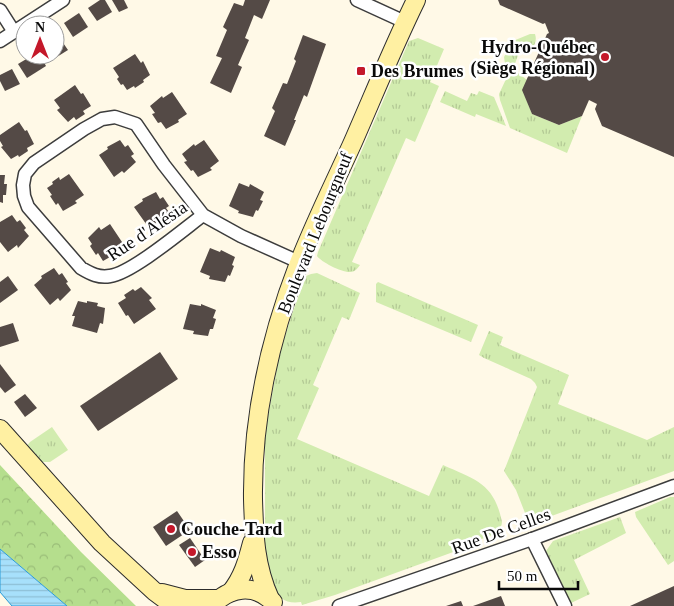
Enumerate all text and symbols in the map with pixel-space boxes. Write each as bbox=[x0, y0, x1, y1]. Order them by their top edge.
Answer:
north arrow bbox=[15, 15, 65, 65]
text: N bbox=[35, 20, 45, 35]
place label: Hydro-Québec (Siège Régional) bbox=[471, 37, 595, 79]
marker: Hydro-Québec (Siège Régional) bbox=[599, 51, 611, 63]
place label: Des Brumes bbox=[371, 61, 464, 81]
marker: Des Brumes bbox=[355, 65, 367, 77]
street label: Boulevard Lebourgneuf bbox=[273, 149, 357, 317]
street label: Rue d'Alésia bbox=[103, 197, 191, 265]
street label: Rue De Celles bbox=[449, 504, 553, 558]
place label: Couche-Tard bbox=[181, 519, 282, 539]
marker: Couche-Tard bbox=[165, 523, 177, 535]
place label: Esso bbox=[202, 542, 237, 562]
marker: Esso bbox=[186, 546, 198, 558]
scale bar bbox=[499, 558, 578, 590]
text: 50 m bbox=[507, 568, 538, 584]

